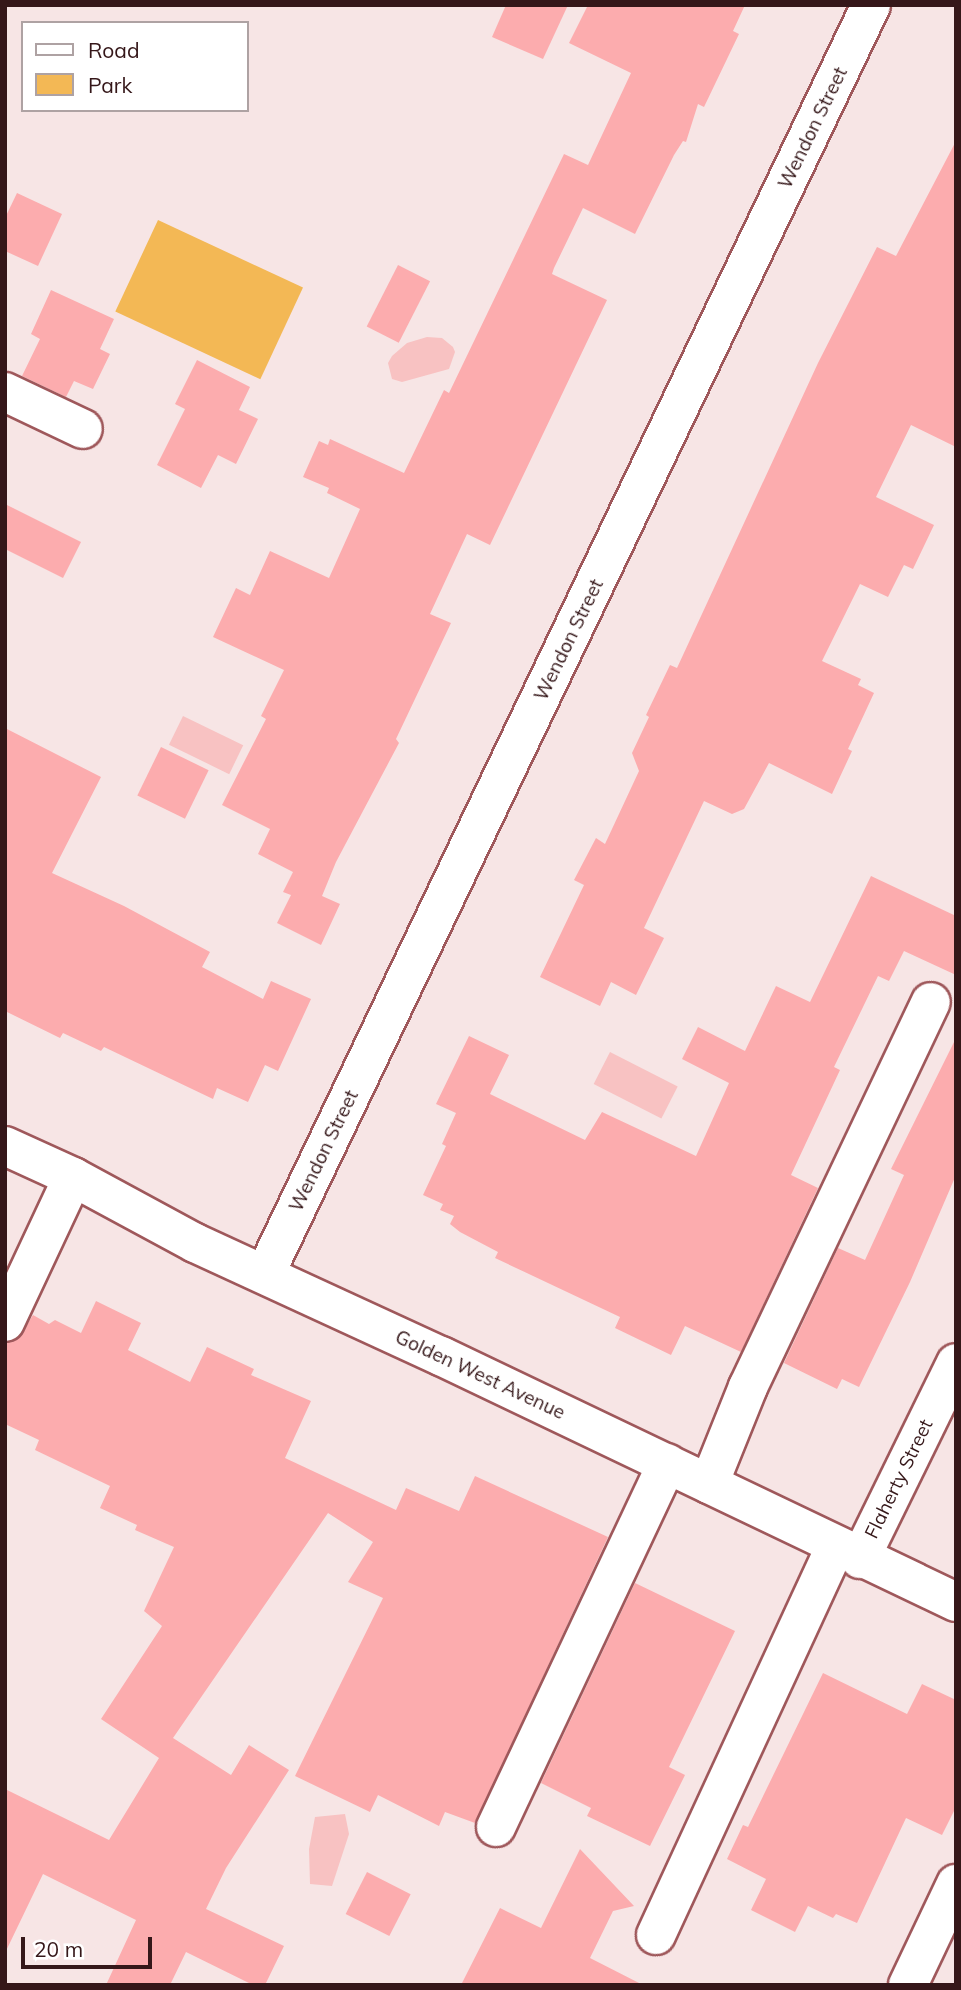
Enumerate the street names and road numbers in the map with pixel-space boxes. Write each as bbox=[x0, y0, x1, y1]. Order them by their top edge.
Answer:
street label: Wendon Street bbox=[774, 64, 852, 192]
street label: Wendon Street bbox=[530, 576, 608, 704]
street label: Wendon Street bbox=[285, 1087, 363, 1215]
street label: Golden West Avenue bbox=[392, 1326, 568, 1424]
street label: Flaherty Street bbox=[860, 1416, 938, 1542]

